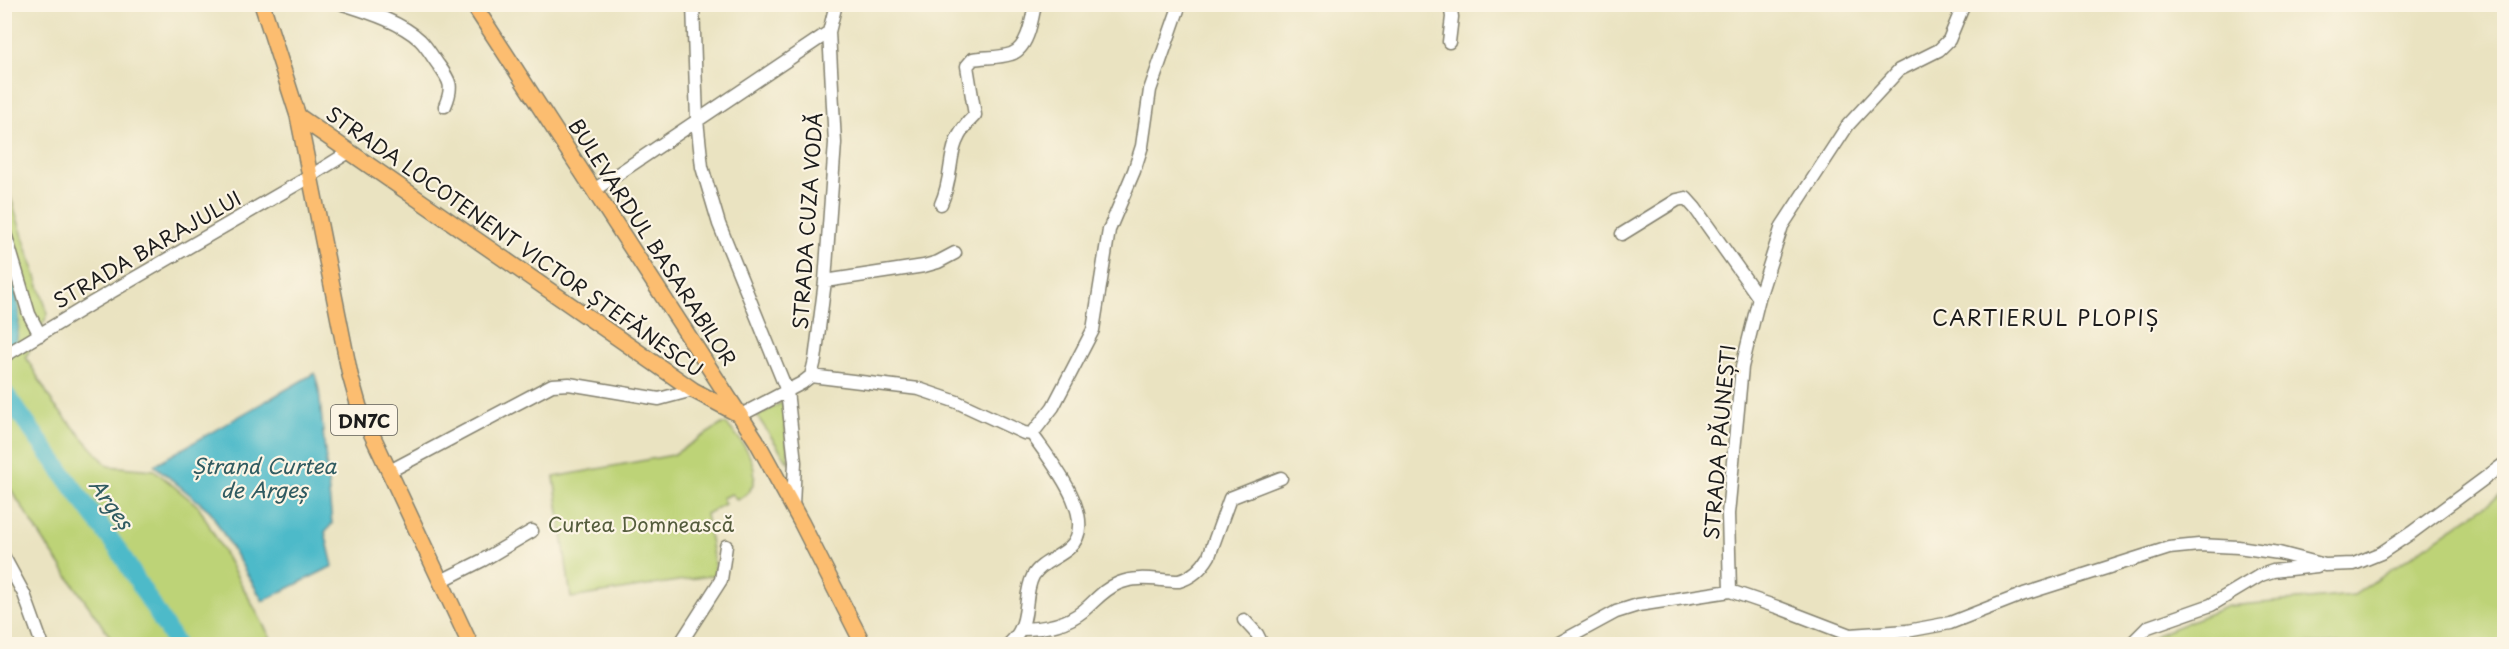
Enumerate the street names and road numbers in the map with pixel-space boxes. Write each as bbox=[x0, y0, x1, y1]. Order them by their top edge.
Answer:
street label: STRADA LOCOTENENT VICTOR ȘTEFĂNESCU bbox=[320, 98, 710, 384]
street label: STRADA CUZA VODĂ bbox=[784, 111, 830, 331]
street label: BULEVARDUL BASARABILOR bbox=[562, 112, 744, 372]
street label: STRADA BARAJULUI bbox=[47, 183, 247, 315]
street label: STRADA PĂUNEȘTI bbox=[1696, 343, 1742, 541]
road number: DN7C bbox=[331, 405, 397, 435]

